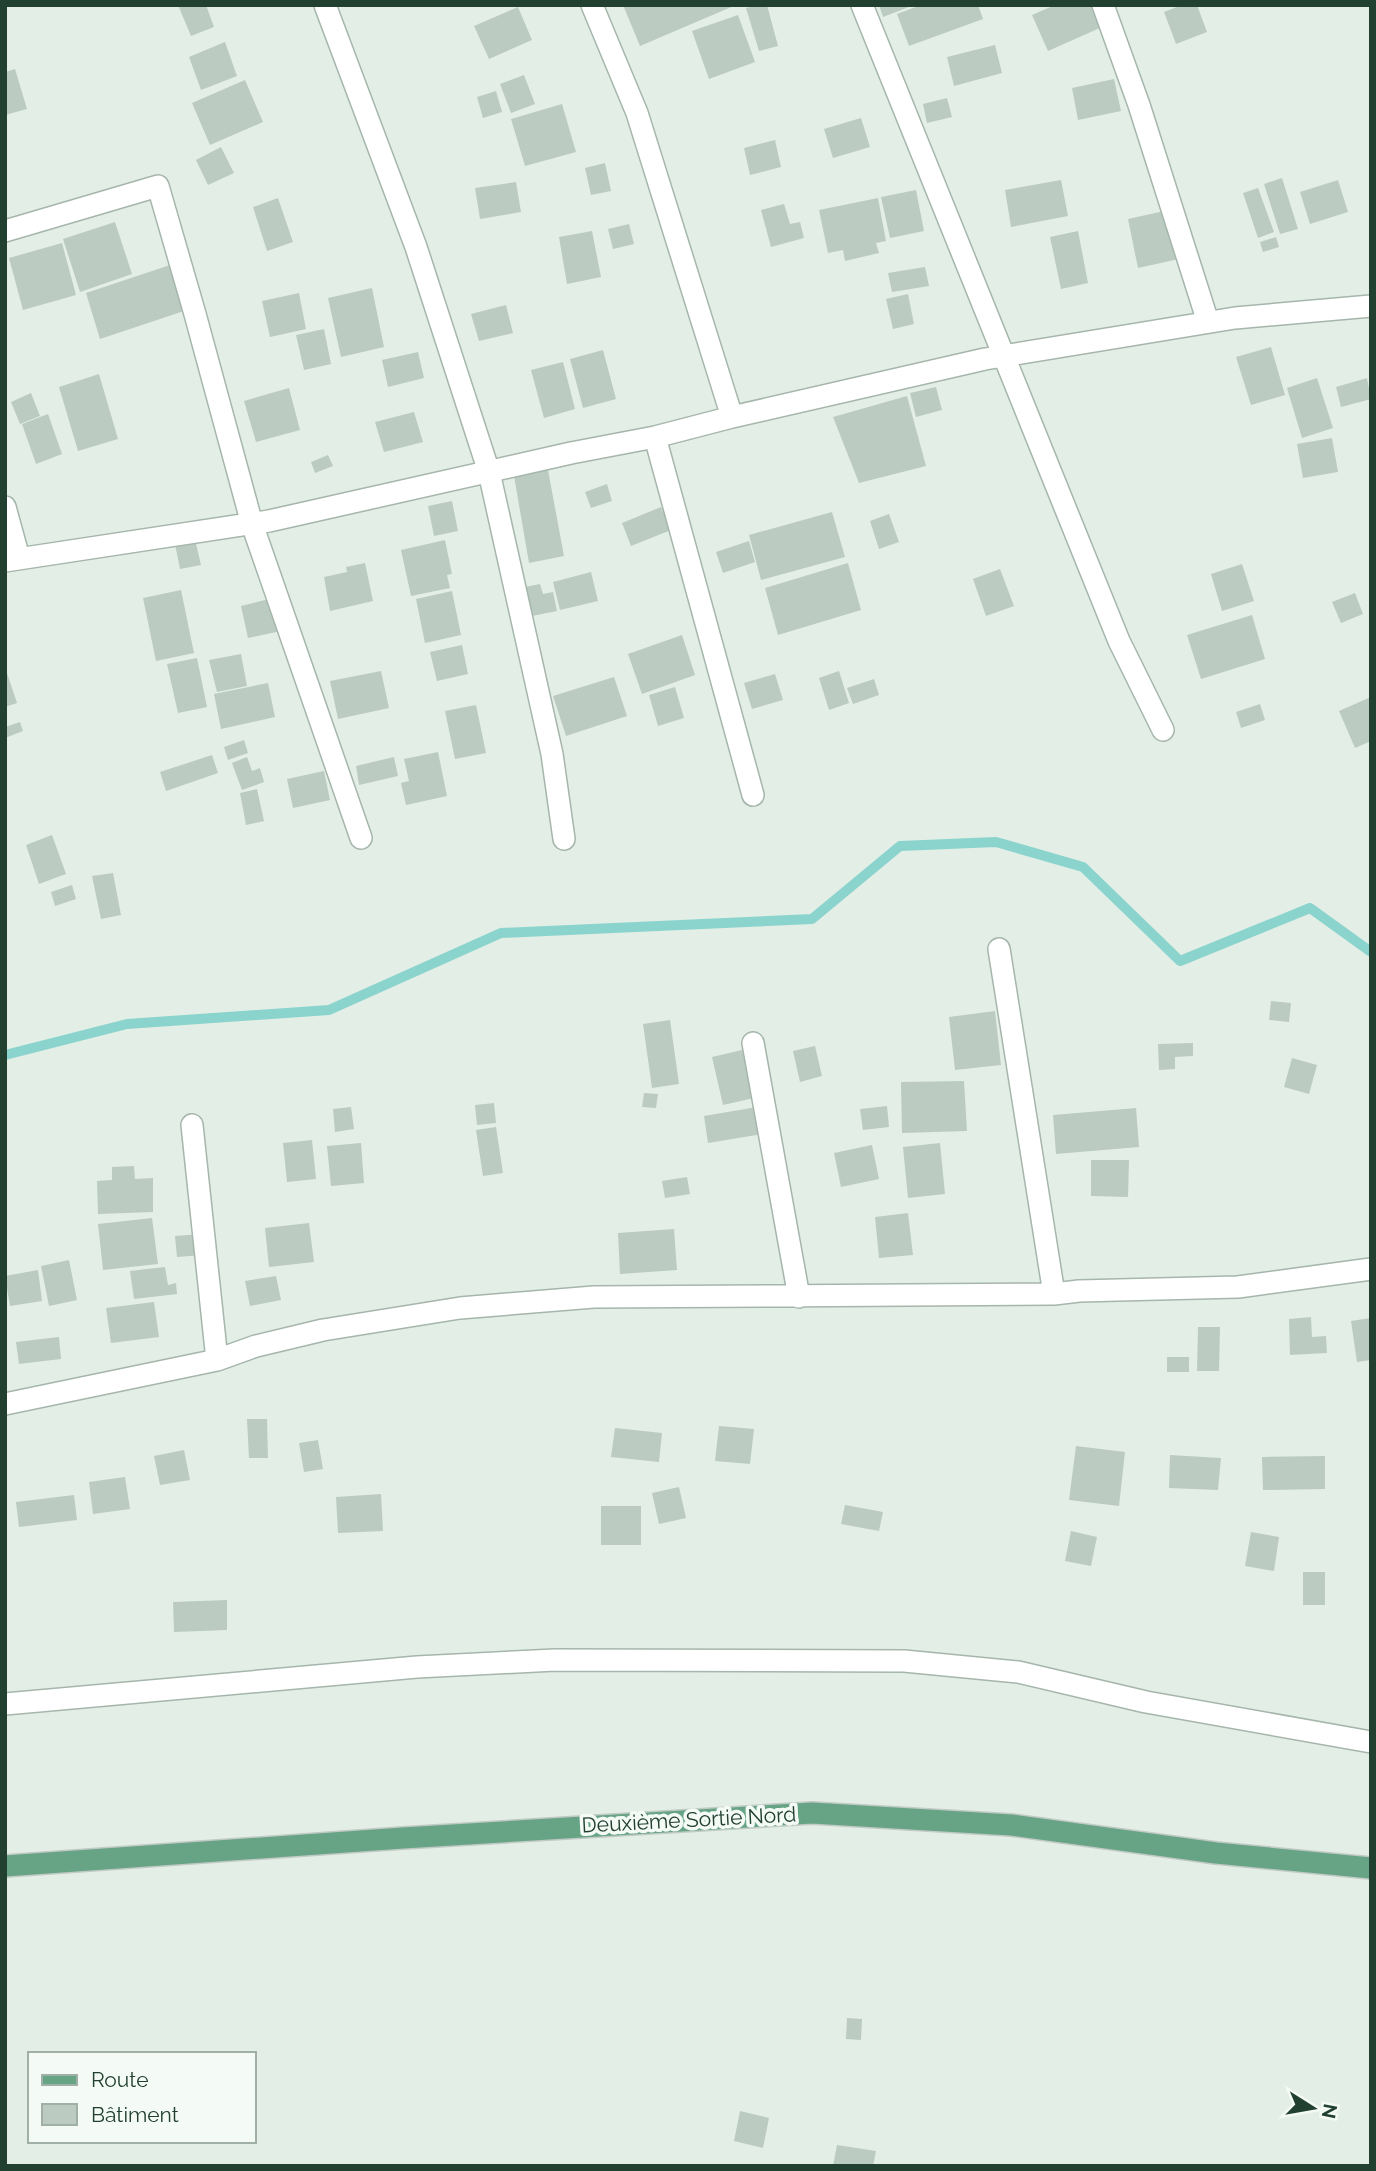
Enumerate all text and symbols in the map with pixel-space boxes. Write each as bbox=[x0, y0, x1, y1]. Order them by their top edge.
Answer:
street label: Deuxième Sortie Nord bbox=[581, 1801, 797, 1838]
legend bbox=[28, 2052, 256, 2143]
text: Route bbox=[91, 2067, 149, 2092]
north arrow bbox=[1278, 2073, 1348, 2143]
text: Bâtiment bbox=[91, 2102, 179, 2127]
text: N bbox=[1318, 2102, 1342, 2120]

